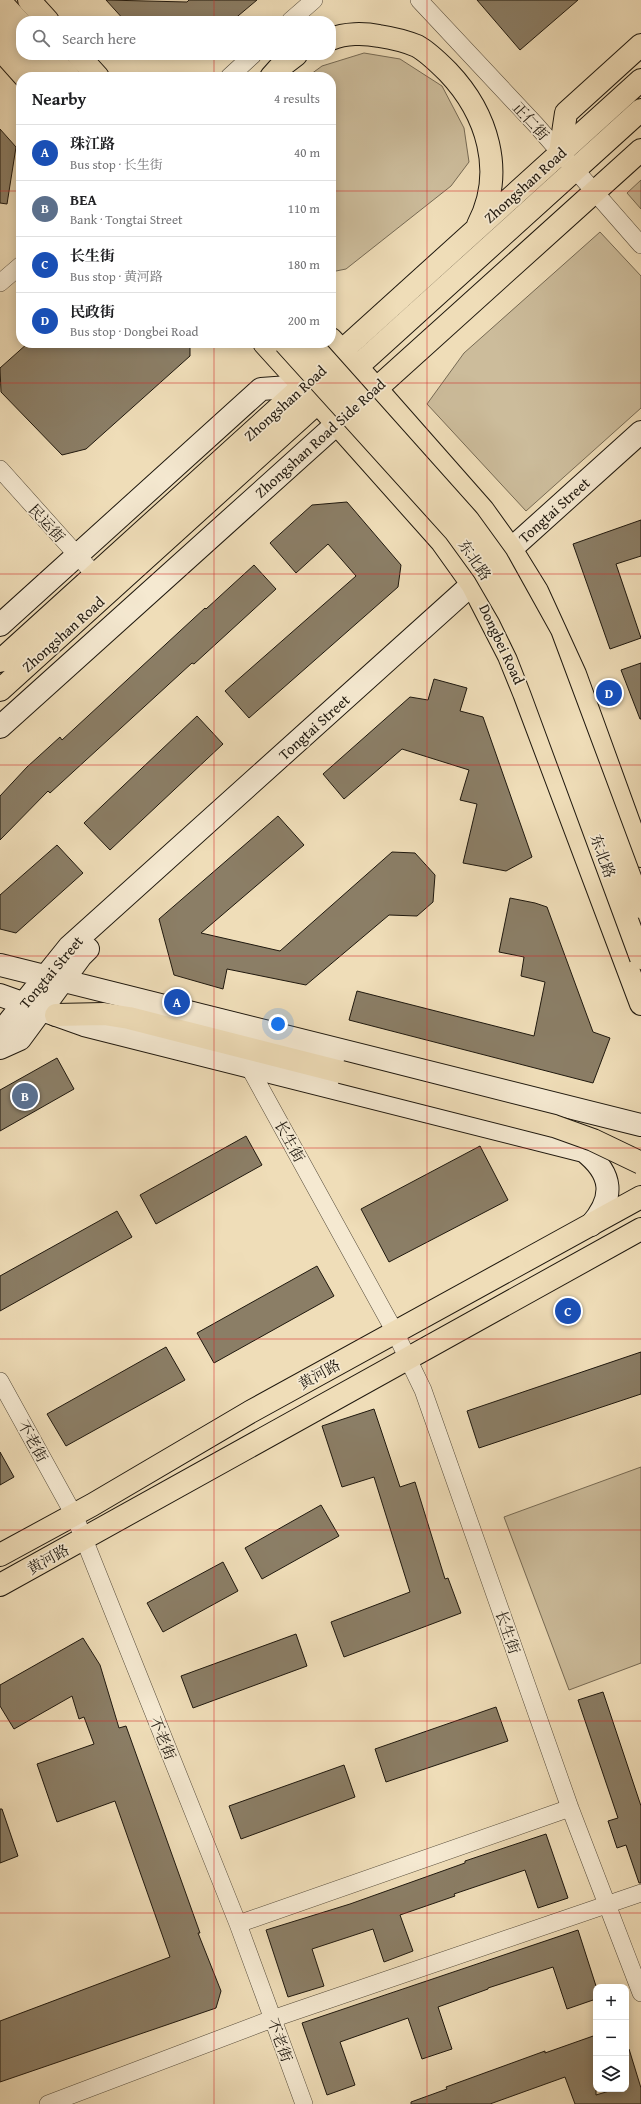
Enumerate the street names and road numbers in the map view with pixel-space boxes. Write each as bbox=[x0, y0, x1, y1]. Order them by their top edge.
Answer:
street label: 正仁街 bbox=[508, 97, 554, 145]
street label: Zhongshan Road bbox=[479, 142, 571, 228]
street label: Zhongshan Road bbox=[239, 360, 331, 446]
street label: Zhongshan Road Side Road bbox=[250, 374, 390, 502]
street label: Tongtai Street bbox=[514, 472, 595, 548]
street label: 民运街 bbox=[24, 499, 70, 547]
street label: 东北路 bbox=[454, 535, 496, 585]
street label: Zhongshan Road bbox=[17, 591, 109, 677]
street label: Dongbei Road bbox=[474, 600, 530, 688]
street label: Tongtai Street bbox=[274, 689, 355, 765]
street label: 东北路 bbox=[585, 831, 621, 881]
street label: Tongtai Street bbox=[14, 931, 88, 1013]
street label: 长生街 bbox=[270, 1116, 310, 1166]
street label: 黄河路 bbox=[294, 1354, 344, 1394]
street label: 不老街 bbox=[13, 1416, 53, 1466]
street label: 黄河路 bbox=[23, 1539, 73, 1579]
street label: 长生街 bbox=[491, 1607, 525, 1657]
street label: 不老街 bbox=[145, 1713, 181, 1763]
street label: 不老街 bbox=[262, 2015, 298, 2065]

